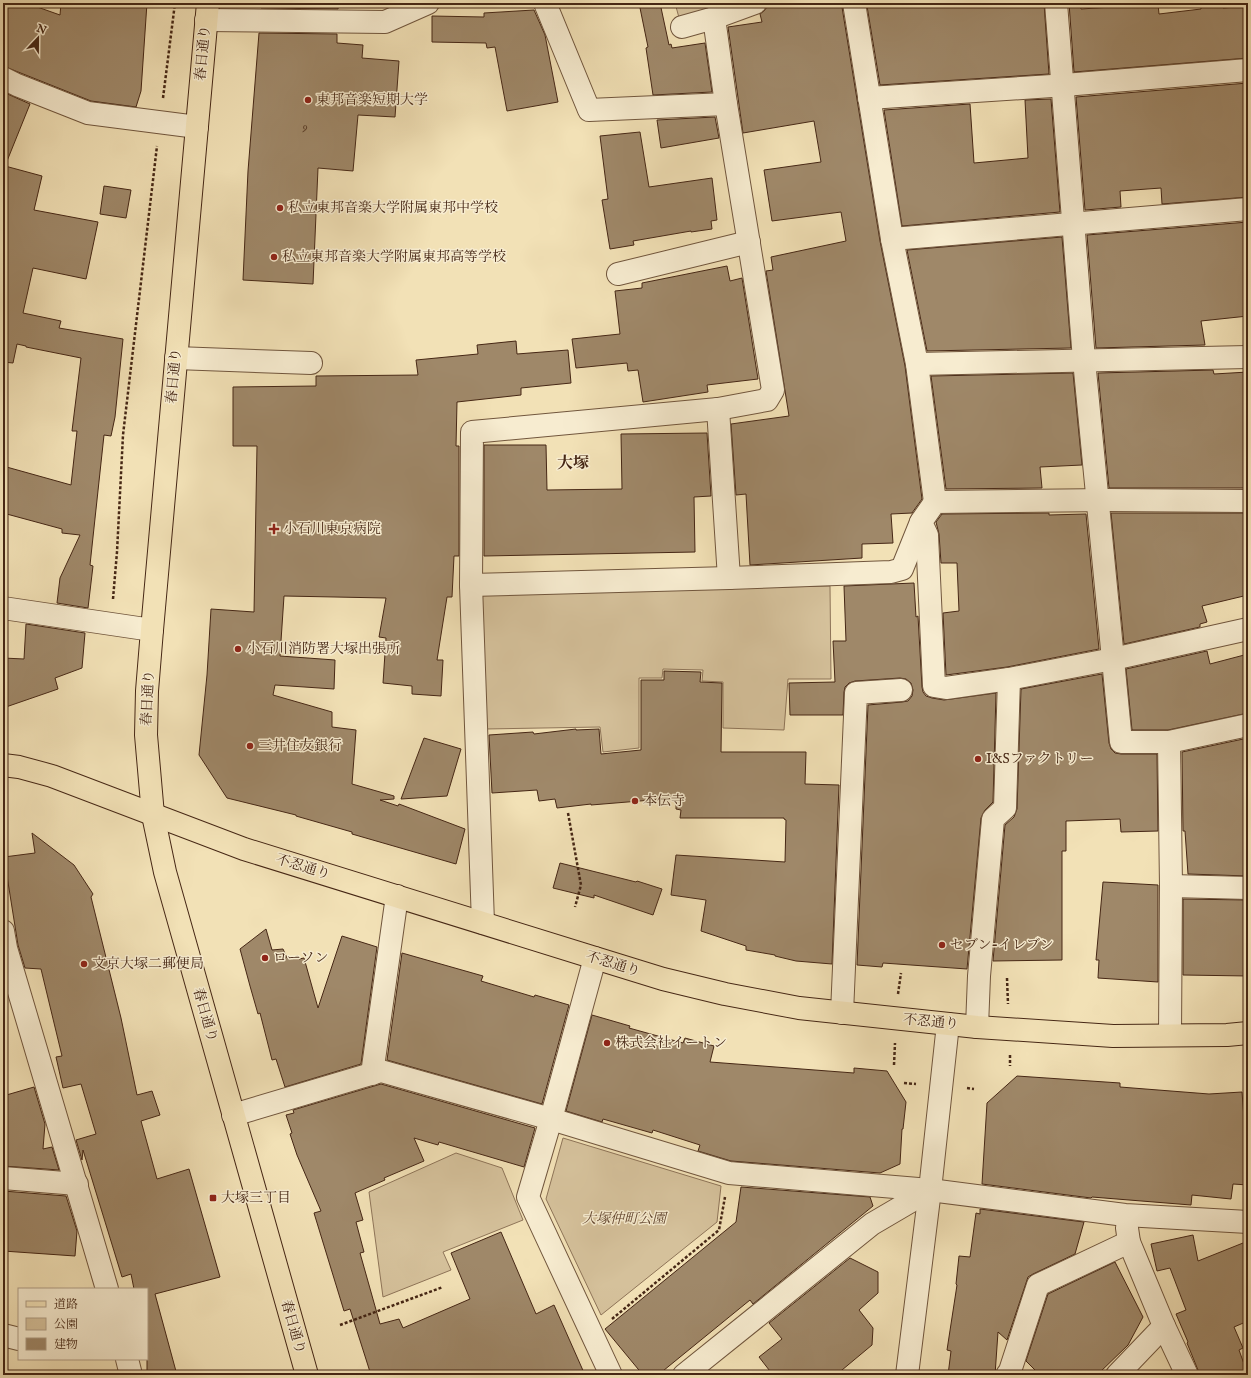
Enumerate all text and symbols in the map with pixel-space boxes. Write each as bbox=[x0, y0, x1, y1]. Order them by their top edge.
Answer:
north arrow bbox=[18, 18, 58, 58]
text: N bbox=[33, 21, 49, 38]
street label: 春日通り bbox=[192, 24, 214, 82]
place label: 東邦音楽短期大学 bbox=[316, 91, 428, 109]
marker: 東邦音楽短期大学 bbox=[303, 95, 313, 105]
house number: 9 bbox=[301, 120, 308, 135]
place label: 私立東邦音楽大学附属東邦中学校 bbox=[288, 199, 498, 217]
marker: 私立東邦音楽大学附属東邦中学校 bbox=[275, 203, 285, 213]
place label: 私立東邦音楽大学附属東邦高等学校 bbox=[282, 248, 506, 266]
marker: 私立東邦音楽大学附属東邦高等学校 bbox=[269, 252, 279, 262]
street label: 春日通り bbox=[163, 347, 185, 405]
district label: 大塚 bbox=[557, 454, 589, 474]
place label: 小石川東京病院 bbox=[283, 520, 381, 538]
marker: 小石川東京病院 bbox=[268, 523, 280, 535]
place label: 小石川消防署大塚出張所 bbox=[246, 640, 400, 658]
marker: 小石川消防署大塚出張所 bbox=[233, 644, 243, 654]
street label: 春日通り bbox=[138, 670, 158, 726]
place label: 三井住友銀行 bbox=[258, 737, 342, 755]
marker: 三井住友銀行 bbox=[245, 741, 255, 751]
place label: I&Sファクトリー bbox=[986, 750, 1093, 768]
marker: I&Sファクトリー bbox=[973, 754, 983, 764]
place label: 本伝寺 bbox=[643, 792, 685, 810]
marker: 本伝寺 bbox=[630, 796, 640, 806]
street label: 不忍通り bbox=[274, 850, 332, 884]
place label: セブン-イレブン bbox=[950, 936, 1053, 954]
marker: セブン-イレブン bbox=[937, 940, 947, 950]
street label: 不忍通り bbox=[584, 947, 642, 981]
place label: ローソン bbox=[273, 949, 328, 967]
marker: ローソン bbox=[260, 953, 270, 963]
place label: 文京大塚二郵便局 bbox=[92, 955, 204, 973]
marker: 文京大塚二郵便局 bbox=[79, 959, 89, 969]
street label: 春日通り bbox=[189, 986, 221, 1044]
street label: 不忍通り bbox=[902, 1011, 960, 1033]
place label: 株式会社イートン bbox=[615, 1034, 727, 1052]
marker: 株式会社イートン bbox=[602, 1038, 612, 1048]
place label: 大塚三丁目 bbox=[221, 1189, 291, 1207]
marker: 大塚三丁目 bbox=[208, 1193, 218, 1203]
park label: 大塚仲町公園 bbox=[582, 1210, 668, 1228]
legend bbox=[18, 1288, 148, 1360]
text: 道路 bbox=[54, 1297, 78, 1312]
street label: 春日通り bbox=[277, 1298, 309, 1356]
text: 公園 bbox=[54, 1317, 78, 1332]
text: 建物 bbox=[54, 1337, 78, 1352]

